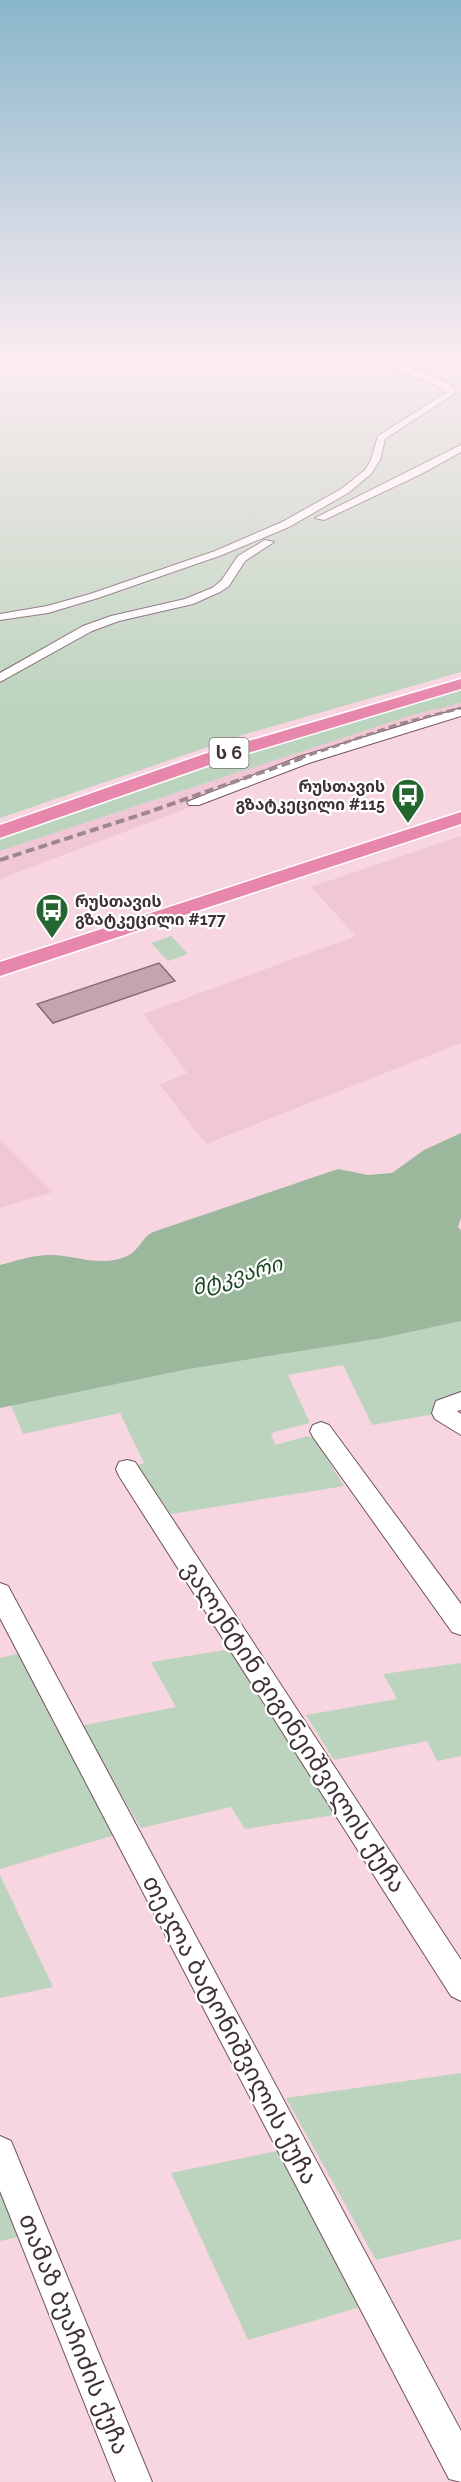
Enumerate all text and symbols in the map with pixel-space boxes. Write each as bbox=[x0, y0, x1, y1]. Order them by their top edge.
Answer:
road number: ს 6 bbox=[210, 738, 248, 768]
place label: რუსთავის გზატკეცილი #115 bbox=[236, 777, 385, 815]
bus stop icon: რუსთავის გზატკეცილი #115 bbox=[390, 777, 426, 824]
bus stop icon: რუსთავის გზატკეცილი #177 bbox=[34, 892, 70, 939]
place label: რუსთავის გზატკეცილი #177 bbox=[75, 892, 226, 930]
water label: მტკვარი bbox=[189, 1250, 286, 1301]
street label: ვალენტინ გიგინეიშვილის ქუჩა bbox=[176, 1556, 413, 1898]
street label: თეკლა ბატონიშვილის ქუჩა bbox=[136, 1870, 324, 2189]
street label: თამაზ ბუაჩიძის ქუჩა bbox=[13, 2209, 136, 2459]

